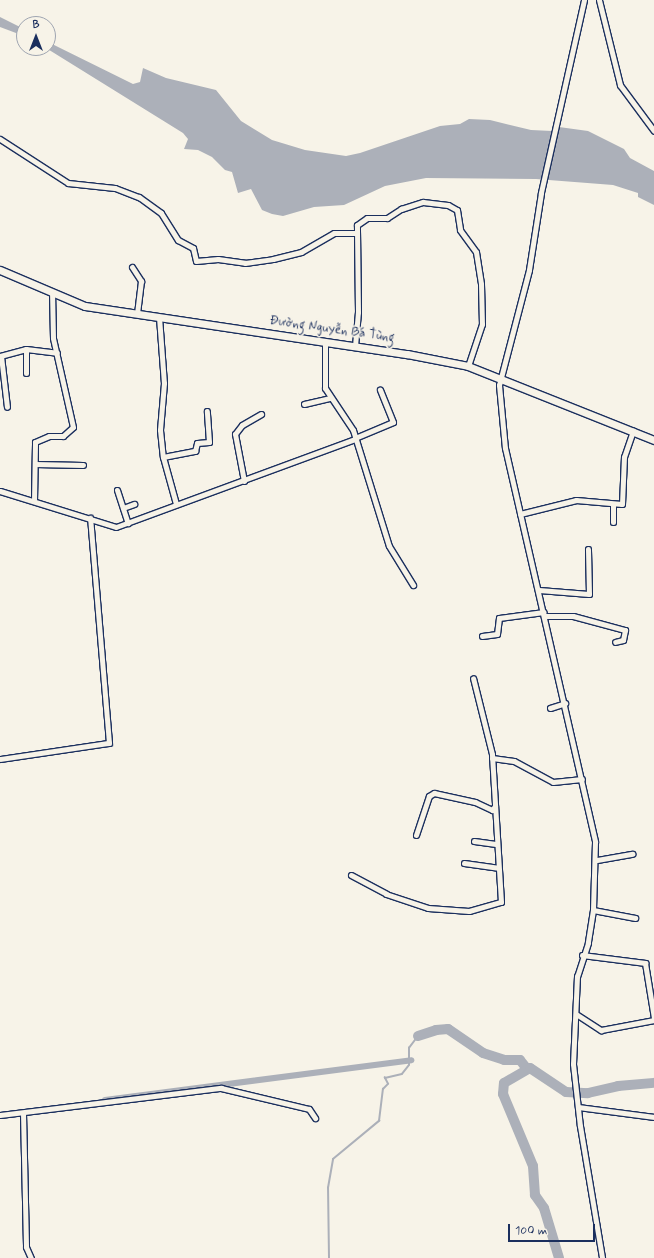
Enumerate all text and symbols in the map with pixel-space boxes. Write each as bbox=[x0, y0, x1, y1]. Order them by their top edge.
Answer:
north arrow bbox=[16, 16, 56, 56]
text: B bbox=[33, 18, 39, 32]
street label: Đường Nguyễn Bá Tùng bbox=[268, 313, 396, 347]
scale bar bbox=[510, 1216, 597, 1242]
text: 100 m bbox=[515, 1223, 547, 1239]

